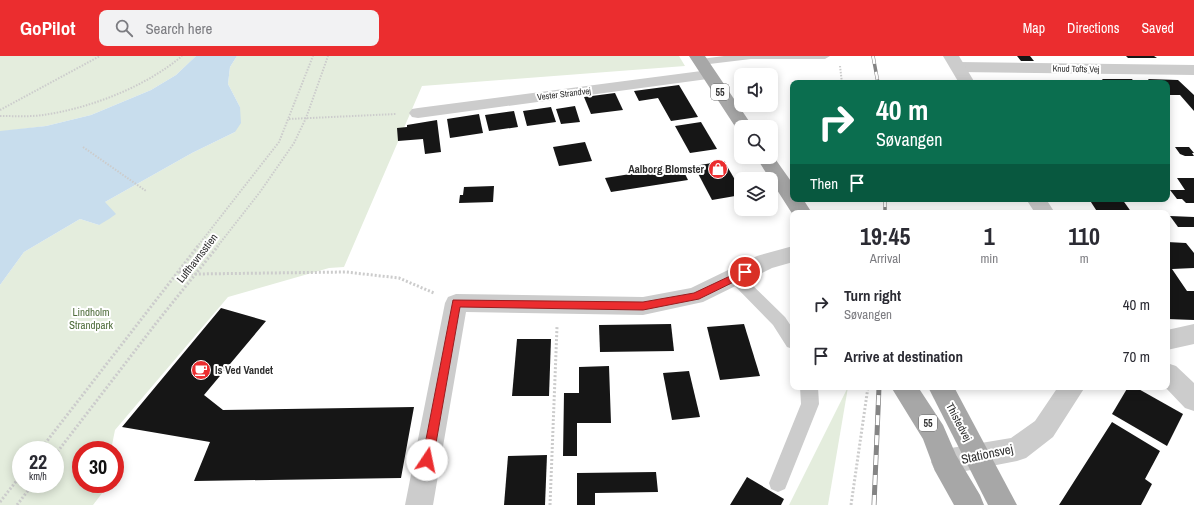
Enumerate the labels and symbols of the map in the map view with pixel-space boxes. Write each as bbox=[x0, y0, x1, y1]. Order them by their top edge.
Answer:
street label: Knud Tofts Vej bbox=[1052, 63, 1100, 75]
road number: 55 bbox=[711, 84, 729, 100]
street label: Vester Strandvej bbox=[536, 85, 592, 103]
shop icon: Aalborg Blomster bbox=[707, 158, 729, 180]
place label: Aalborg Blomster bbox=[628, 162, 704, 176]
street label: Lufthavnsstien bbox=[173, 231, 221, 285]
pin bbox=[728, 255, 762, 289]
park label: Lindholm Strandpark bbox=[69, 305, 114, 332]
cafe icon: Is Ved Vandet bbox=[190, 359, 212, 381]
place label: Is Ved Vandet bbox=[215, 363, 273, 377]
street label: Thistedvej bbox=[943, 400, 975, 444]
road number: 55 bbox=[919, 415, 937, 431]
position arrow bbox=[406, 439, 448, 481]
street label: Stationsvej bbox=[959, 440, 1015, 468]
speed limit sign: 30 bbox=[72, 441, 124, 493]

